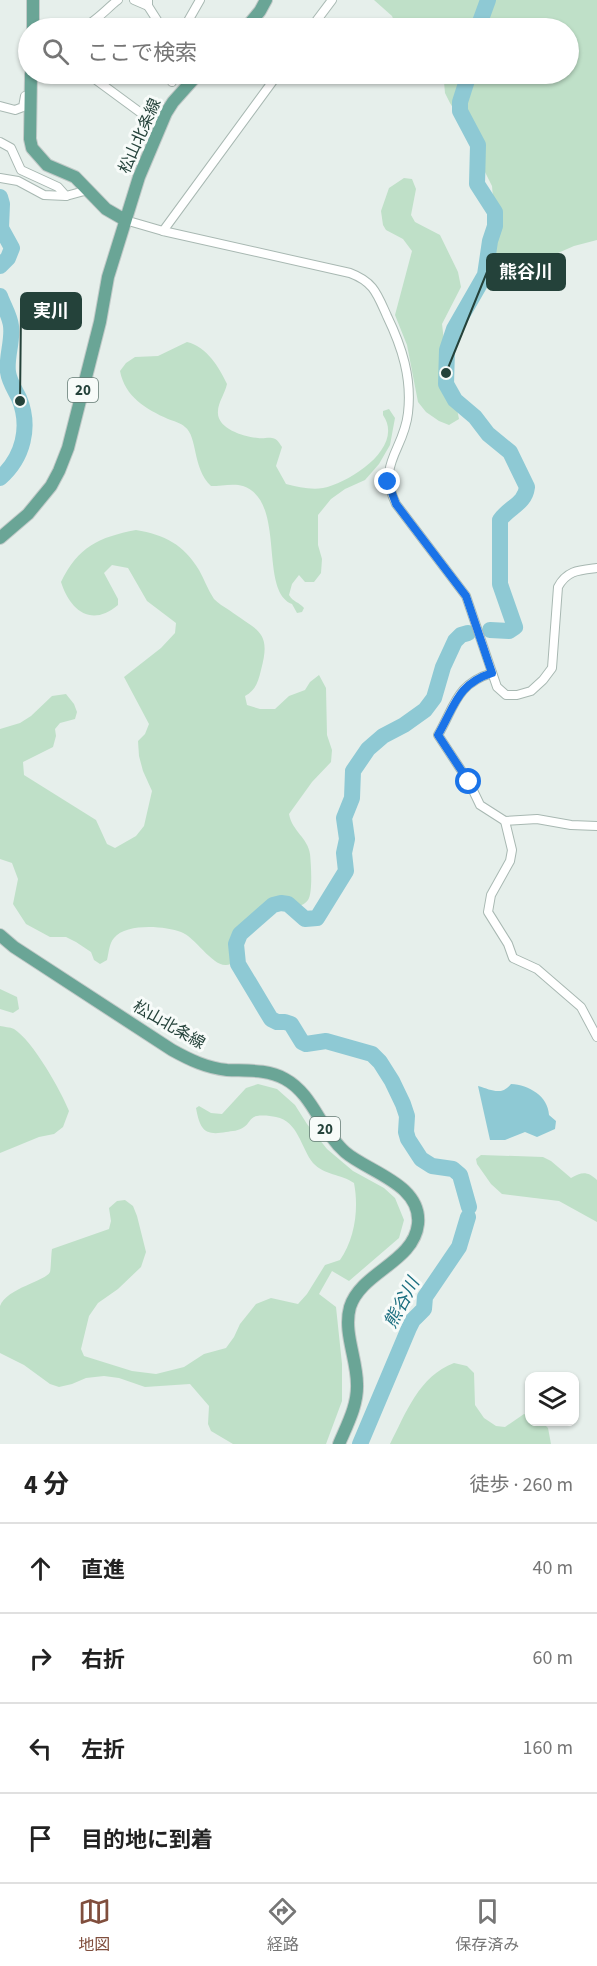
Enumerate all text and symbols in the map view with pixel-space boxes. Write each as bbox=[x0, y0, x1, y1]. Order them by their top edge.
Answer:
search box bbox=[18, 18, 579, 84]
icon: search bbox=[39, 35, 72, 68]
text: ここで検索 bbox=[87, 37, 197, 69]
street label: 松山北条線 bbox=[114, 95, 166, 177]
callout: 熊谷川 bbox=[487, 254, 565, 290]
text: 熊谷川 bbox=[499, 260, 553, 285]
callout: 実川 bbox=[21, 293, 81, 329]
text: 実川 bbox=[33, 299, 69, 324]
road number: 20 bbox=[68, 378, 98, 402]
route end bbox=[374, 468, 400, 494]
route start bbox=[455, 768, 481, 794]
street label: 松山北条線 bbox=[129, 995, 209, 1055]
road number: 20 bbox=[310, 1117, 340, 1141]
water label: 熊谷川 bbox=[378, 1272, 427, 1333]
map controls bbox=[525, 1372, 579, 1426]
button: layers bbox=[525, 1372, 579, 1426]
text: 4 分 bbox=[24, 1466, 69, 1503]
text: 徒歩 · 260 m bbox=[470, 1471, 573, 1499]
icon: ahead bbox=[24, 1552, 57, 1585]
text: 直進 bbox=[81, 1554, 125, 1586]
text: 40 m bbox=[533, 1554, 573, 1582]
icon: right bbox=[24, 1642, 57, 1675]
text: 右折 bbox=[81, 1644, 125, 1676]
text: 60 m bbox=[533, 1644, 573, 1672]
icon: left bbox=[24, 1732, 57, 1765]
text: 左折 bbox=[81, 1734, 125, 1766]
text: 160 m bbox=[523, 1734, 573, 1762]
icon: arrive bbox=[24, 1822, 57, 1855]
text: 目的地に到着 bbox=[81, 1824, 213, 1856]
tab: 地図 bbox=[78, 1895, 111, 1956]
tab: 経路 bbox=[266, 1895, 299, 1956]
tab: 保存済み bbox=[455, 1895, 519, 1956]

